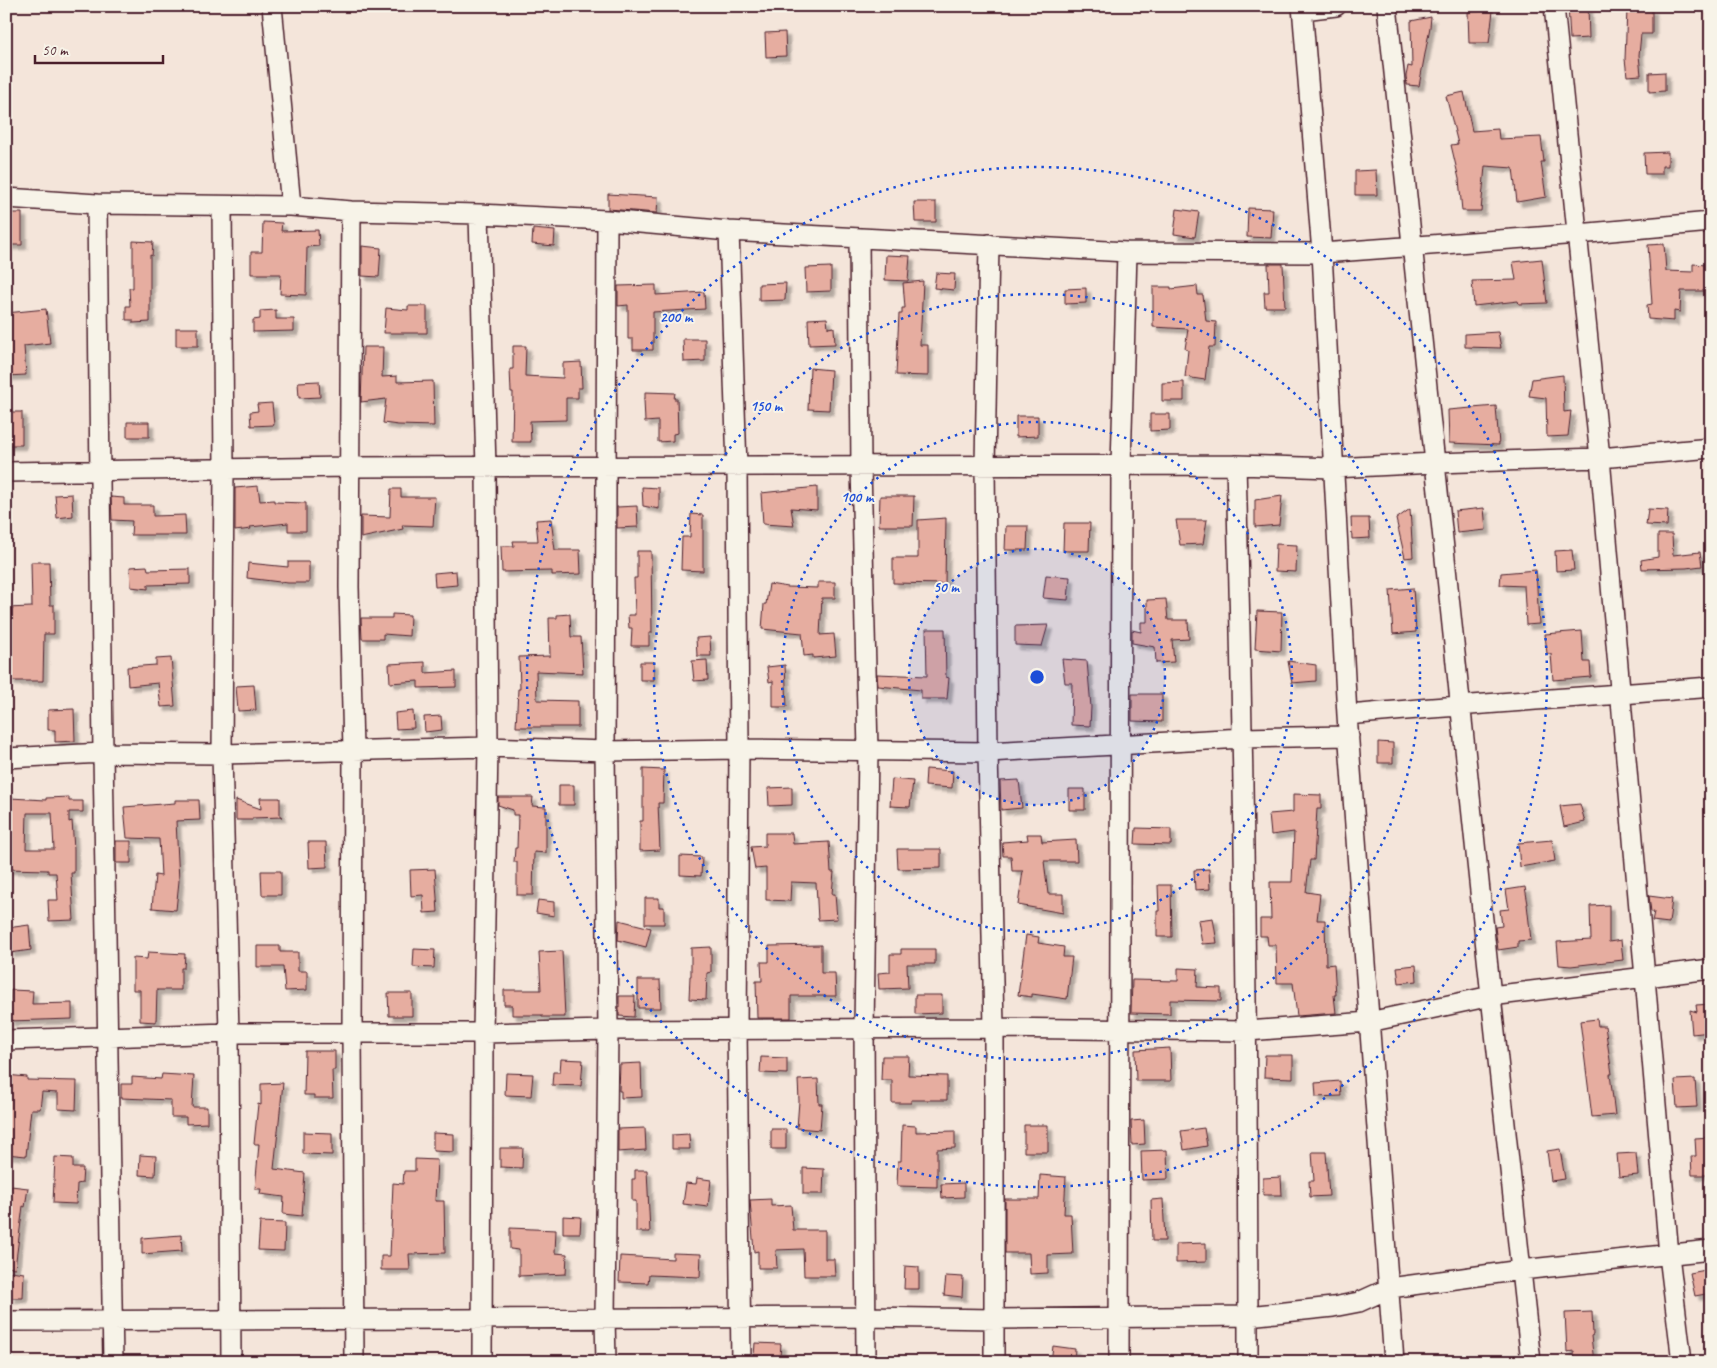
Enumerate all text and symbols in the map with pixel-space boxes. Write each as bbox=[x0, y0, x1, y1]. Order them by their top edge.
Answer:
scale bar bbox=[35, 32, 162, 64]
text: 50 m bbox=[42, 41, 69, 60]
text: 200 m bbox=[660, 308, 694, 327]
text: 150 m bbox=[750, 397, 784, 416]
text: 100 m bbox=[841, 488, 875, 507]
text: 50 m bbox=[933, 578, 960, 597]
centre of rings bbox=[1028, 668, 1046, 686]

